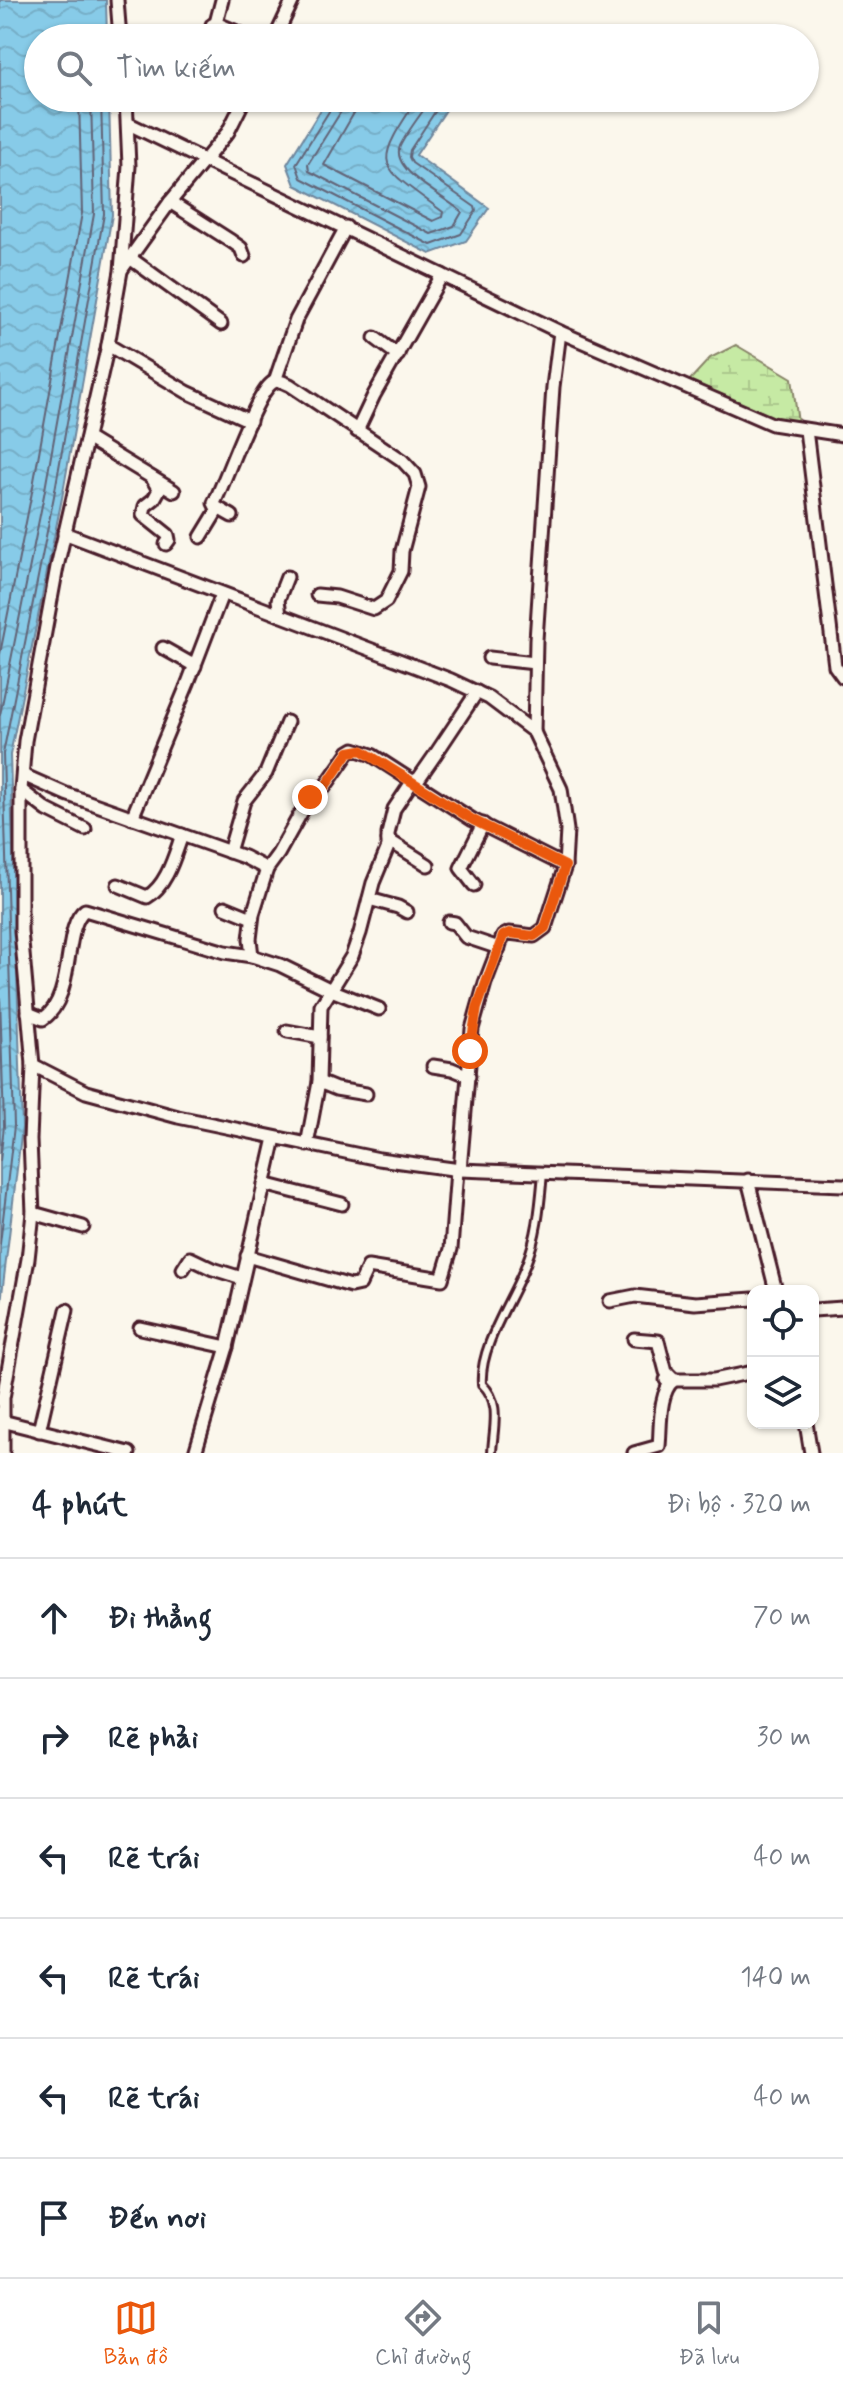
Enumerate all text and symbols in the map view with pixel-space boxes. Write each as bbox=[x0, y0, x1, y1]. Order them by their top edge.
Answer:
search box bbox=[24, 24, 819, 112]
icon: search bbox=[52, 46, 96, 90]
text: Tìm kiếm bbox=[116, 49, 236, 88]
route end bbox=[292, 779, 328, 815]
route start bbox=[452, 1033, 488, 1069]
map controls bbox=[747, 1285, 819, 1429]
button: locate bbox=[747, 1285, 819, 1357]
button: layers bbox=[747, 1357, 819, 1429]
text: 4 phút bbox=[32, 1483, 128, 1528]
text: Đi bộ · 320 m bbox=[667, 1488, 811, 1522]
icon: ahead bbox=[32, 1596, 76, 1640]
text: Đi thẳng bbox=[108, 1599, 212, 1638]
text: 70 m bbox=[753, 1601, 811, 1635]
icon: right bbox=[32, 1716, 76, 1760]
text: Rẽ phải bbox=[108, 1719, 198, 1758]
text: 30 m bbox=[757, 1721, 811, 1755]
icon: left bbox=[32, 1836, 76, 1880]
text: Rẽ trái bbox=[108, 1839, 199, 1878]
text: 40 m bbox=[753, 1841, 811, 1875]
icon: left bbox=[32, 1956, 76, 2000]
text: Rẽ trái bbox=[108, 1959, 199, 1998]
text: 140 m bbox=[740, 1961, 811, 1995]
icon: left bbox=[32, 2076, 76, 2120]
text: Rẽ trái bbox=[108, 2079, 199, 2118]
text: 40 m bbox=[753, 2081, 811, 2115]
icon: arrive bbox=[32, 2196, 76, 2240]
text: Đến nơi bbox=[108, 2199, 206, 2238]
tab: Bản đồ bbox=[104, 2296, 168, 2372]
tab: Chỉ đường bbox=[375, 2296, 471, 2372]
tab: Đã lưu bbox=[679, 2296, 739, 2372]

